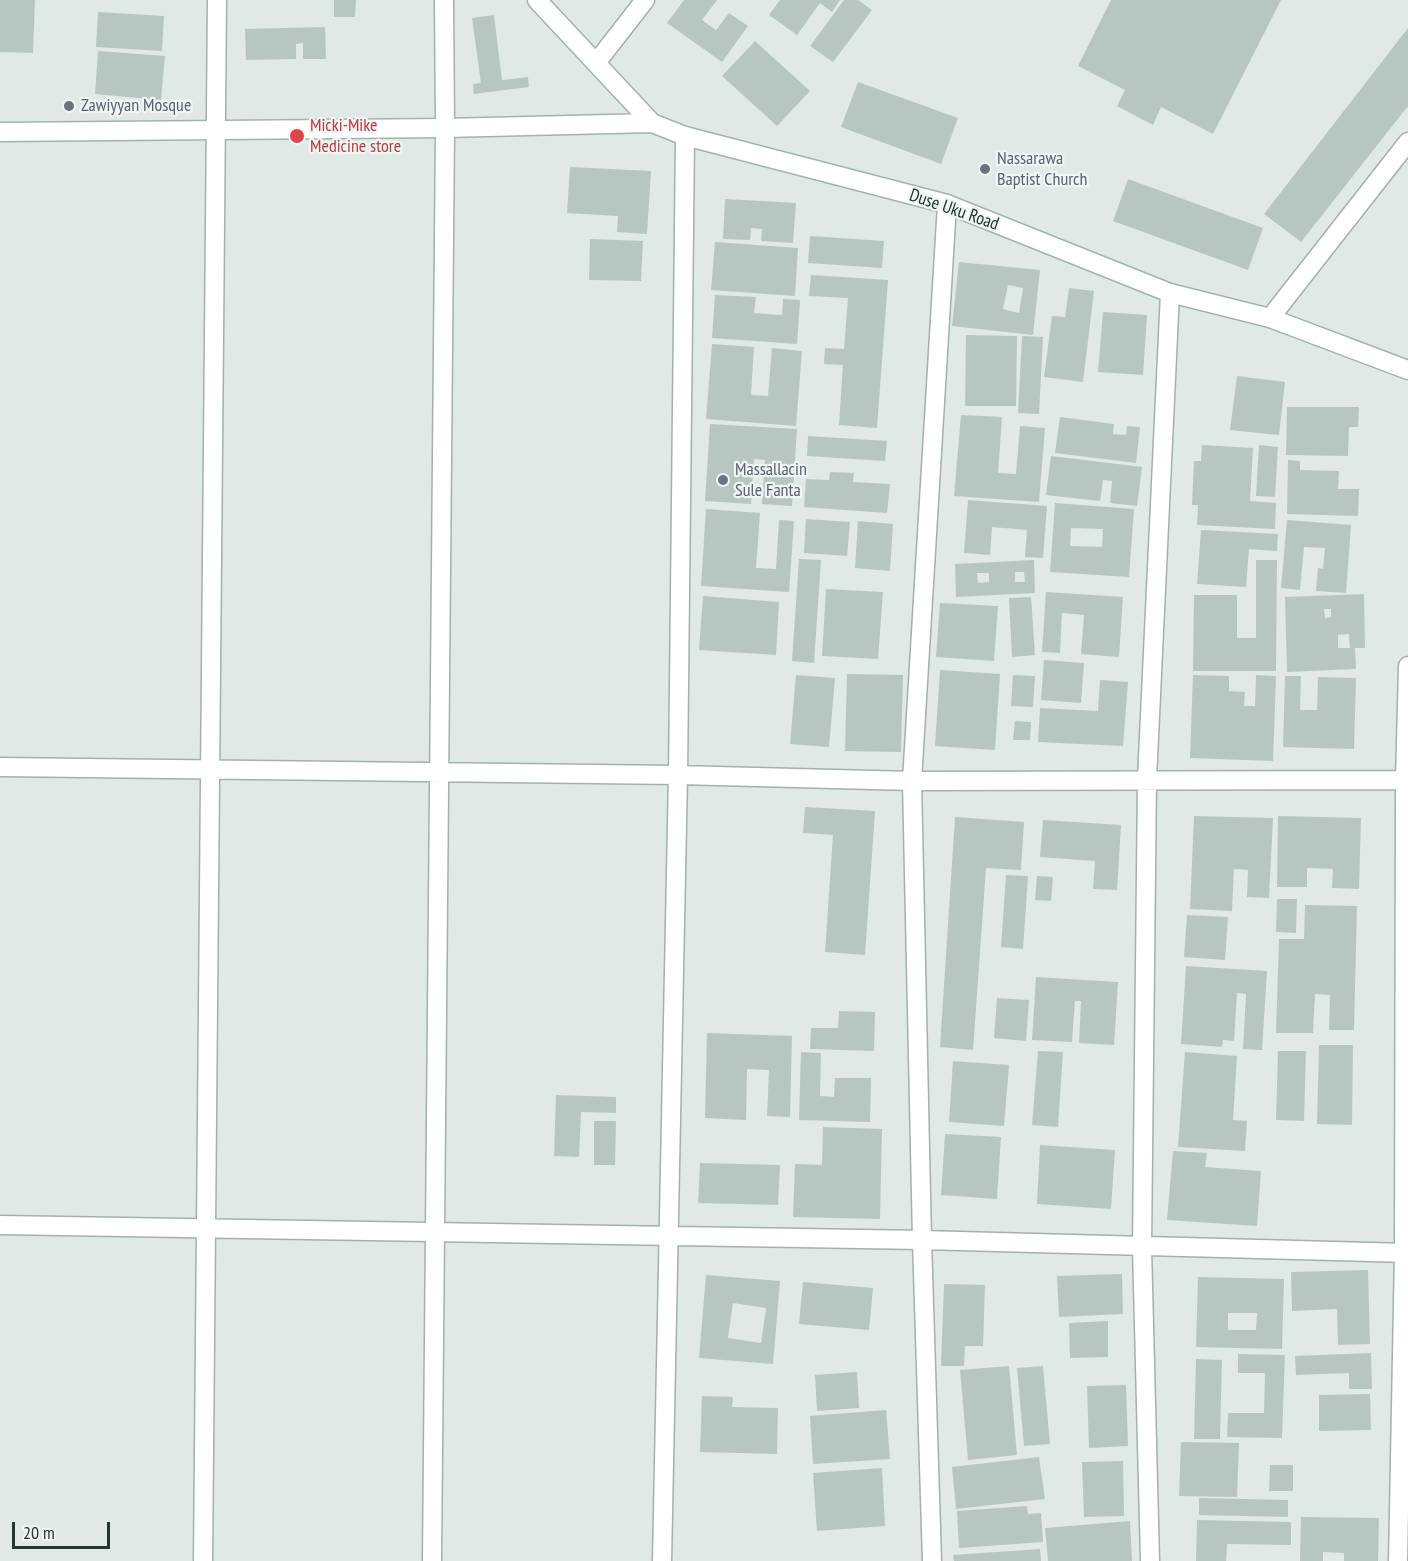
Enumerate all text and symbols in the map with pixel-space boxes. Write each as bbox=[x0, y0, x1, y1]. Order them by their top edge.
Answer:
place label: Zawiyyan Mosque bbox=[81, 95, 191, 117]
marker: Zawiyyan Mosque bbox=[62, 99, 76, 113]
place label: Micki-Mike Medicine store bbox=[310, 115, 401, 158]
marker: Micki-Mike Medicine store bbox=[288, 127, 306, 145]
place label: Nassarawa Baptist Church bbox=[997, 148, 1087, 190]
marker: Nassarawa Baptist Church bbox=[978, 162, 992, 176]
street label: Duse Uku Road bbox=[906, 185, 1002, 235]
place label: Massallacin Sule Fanta bbox=[735, 459, 807, 502]
marker: Massallacin Sule Fanta bbox=[716, 473, 730, 487]
scale bar bbox=[15, 1510, 112, 1548]
text: 20 m bbox=[23, 1521, 55, 1544]

